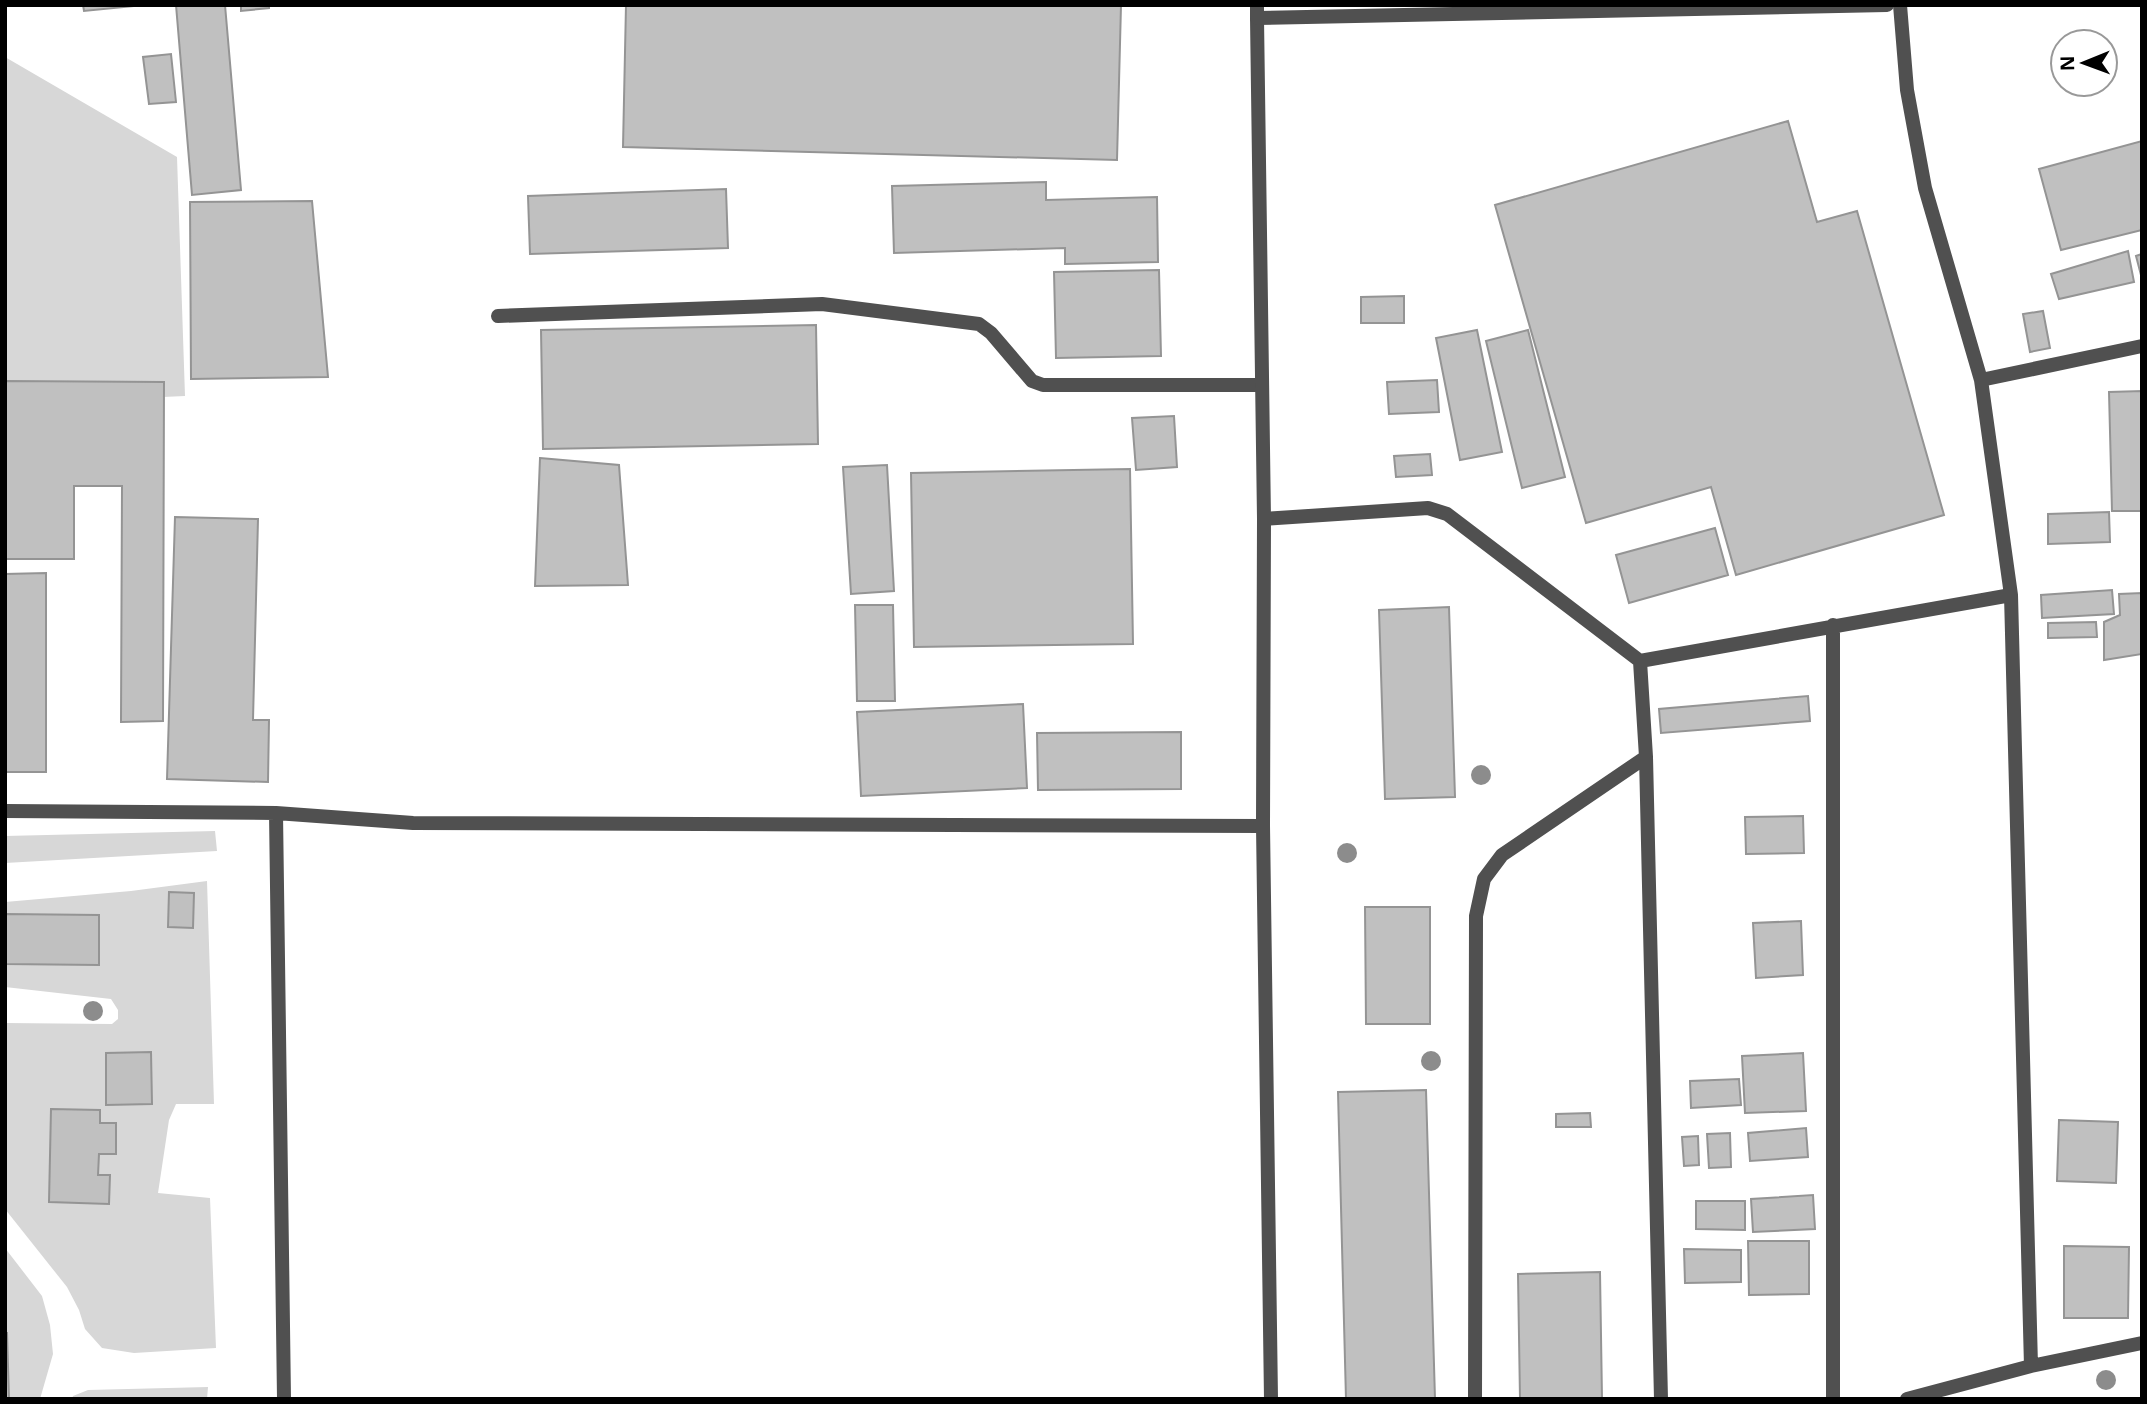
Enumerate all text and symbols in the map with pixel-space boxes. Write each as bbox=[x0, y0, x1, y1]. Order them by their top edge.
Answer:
north arrow bbox=[2049, 28, 2119, 98]
text: N bbox=[2054, 55, 2080, 71]

